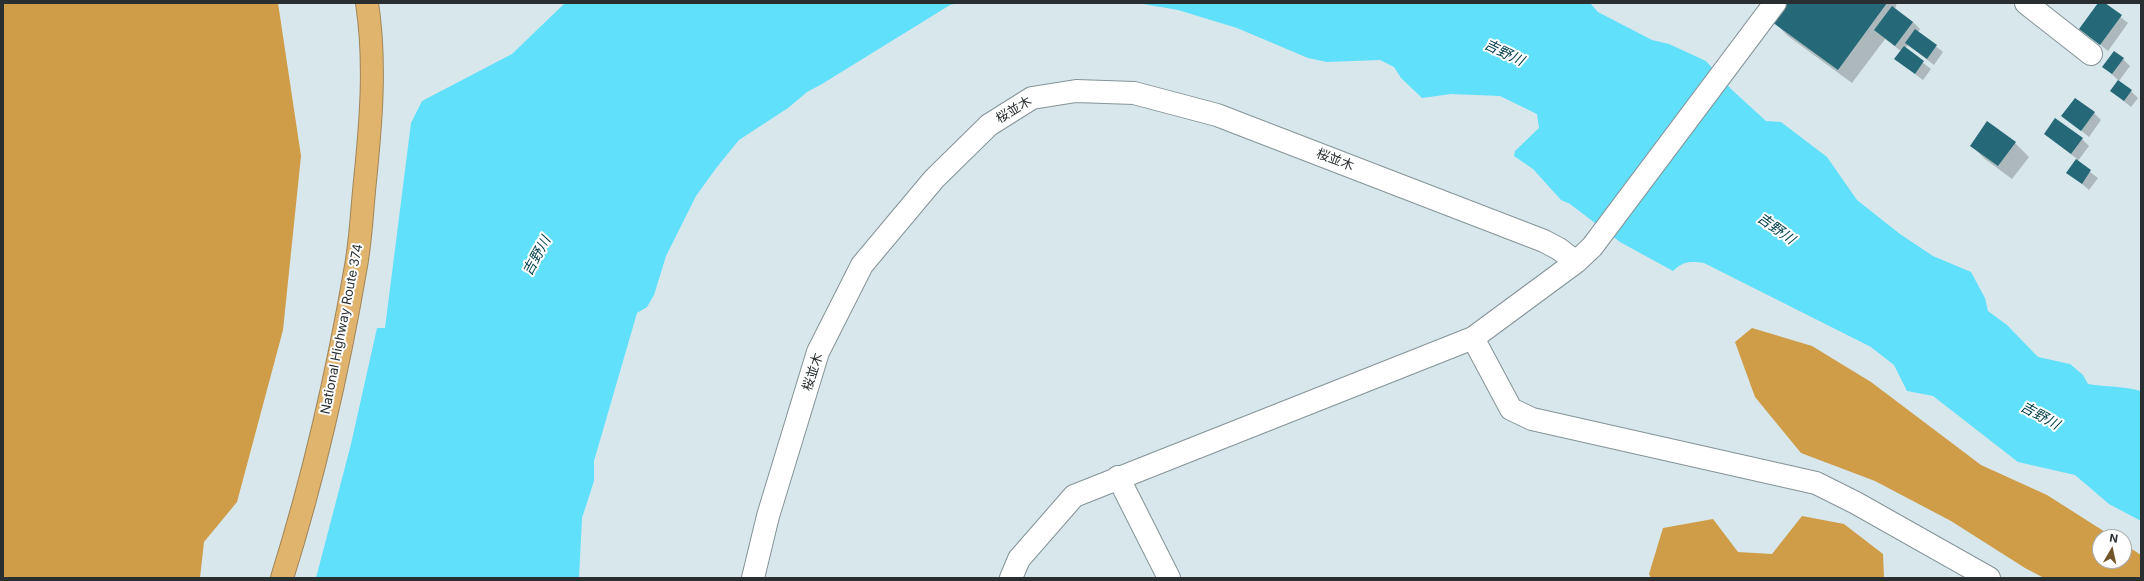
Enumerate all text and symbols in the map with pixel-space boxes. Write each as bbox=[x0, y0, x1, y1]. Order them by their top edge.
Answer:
water label: 吉野川 bbox=[1481, 36, 1527, 70]
street label: 桜並木 bbox=[993, 93, 1035, 127]
street label: 桜並木 bbox=[1314, 146, 1356, 174]
water label: 吉野川 bbox=[1754, 210, 1798, 248]
water label: 吉野川 bbox=[519, 234, 555, 278]
street label: National Highway Route 374 bbox=[318, 242, 366, 416]
street label: 桜並木 bbox=[800, 351, 826, 393]
water label: 吉野川 bbox=[2018, 398, 2062, 434]
north arrow bbox=[2092, 529, 2132, 569]
text: N bbox=[2108, 531, 2119, 546]

